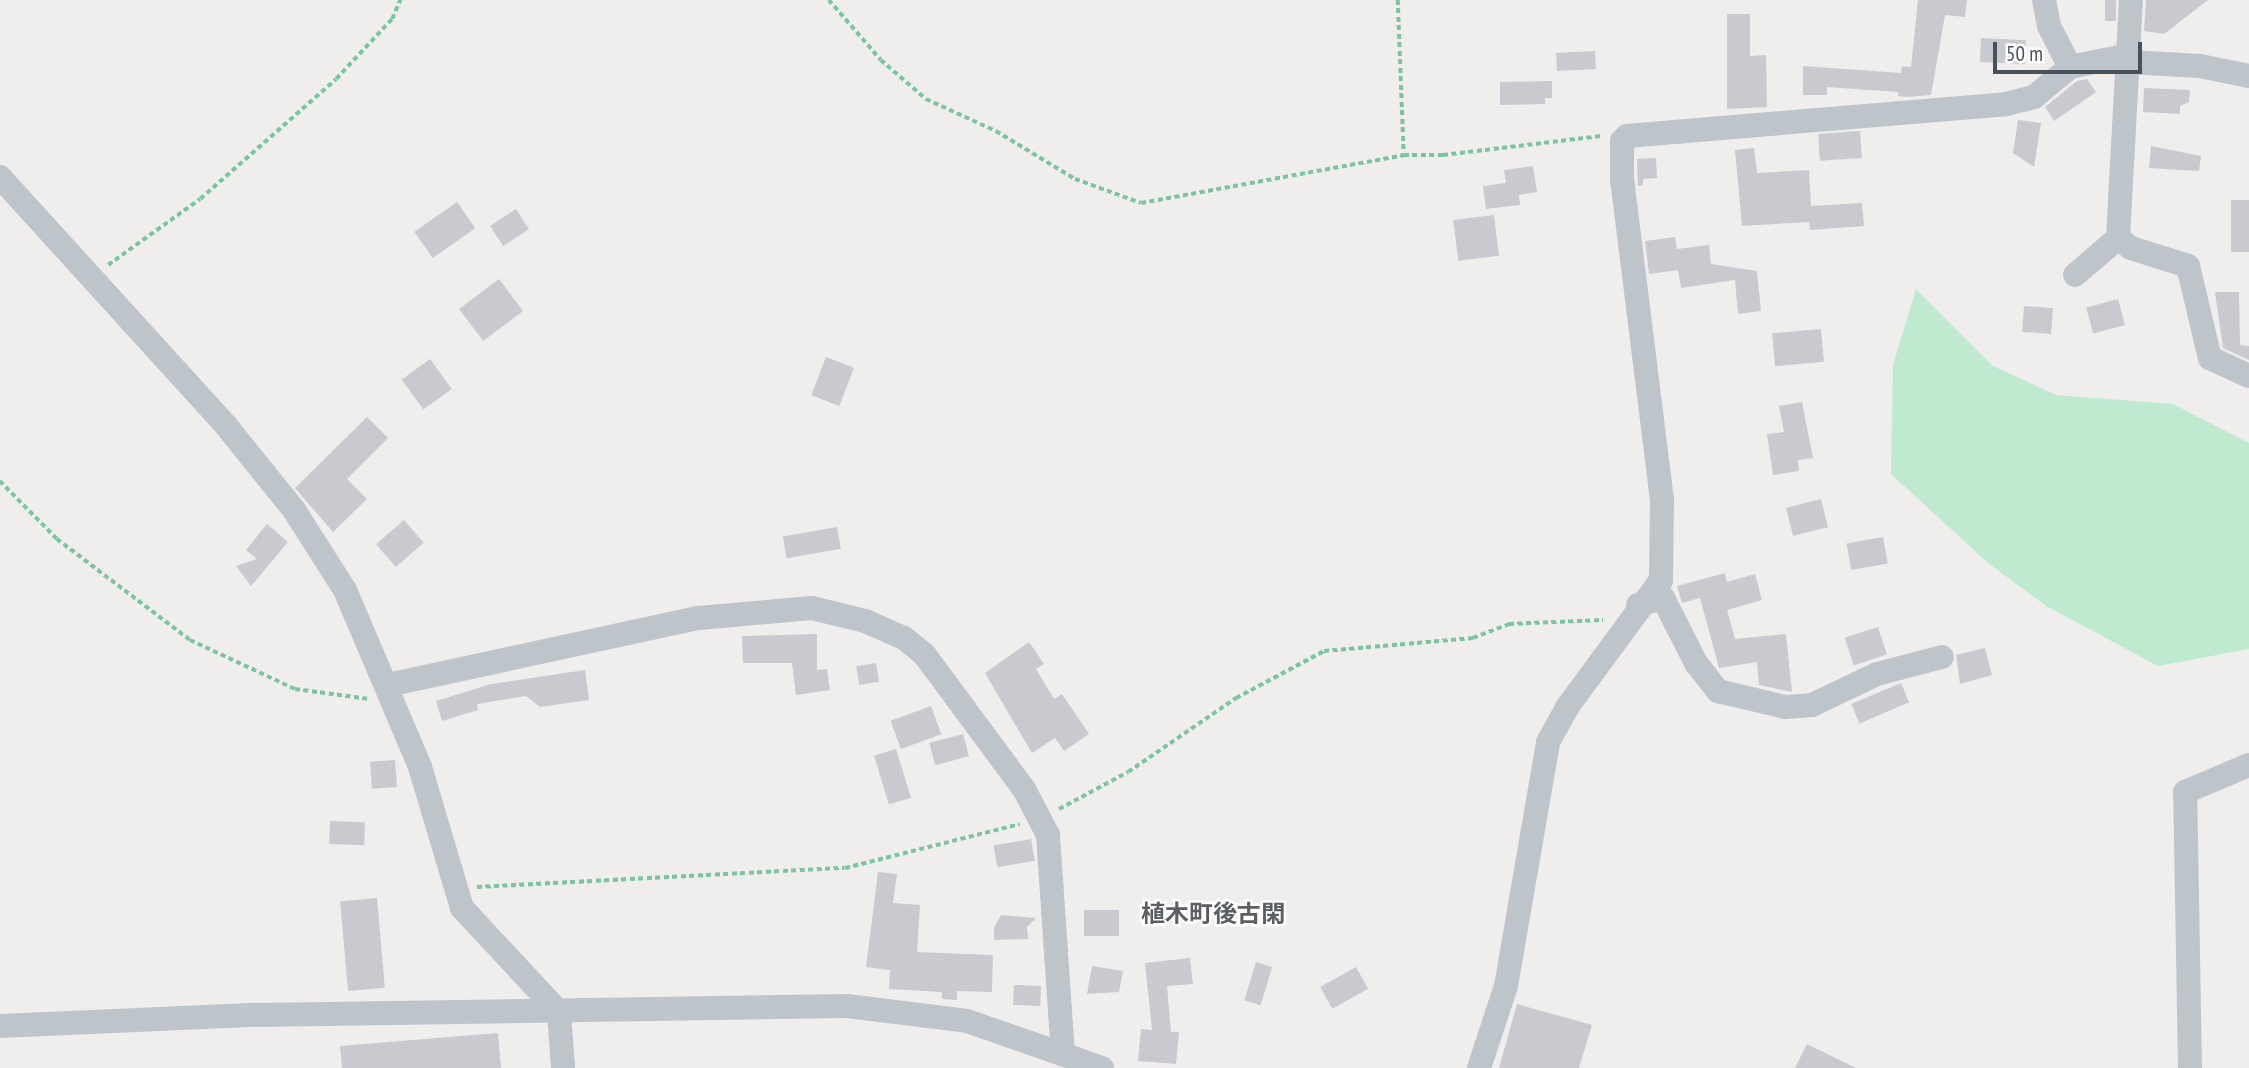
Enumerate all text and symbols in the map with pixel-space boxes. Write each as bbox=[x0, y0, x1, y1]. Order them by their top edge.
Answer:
scale bar bbox=[1997, 28, 2146, 72]
text: 50 m bbox=[2006, 40, 2043, 67]
district label: 植木町後古閑 bbox=[1141, 900, 1285, 928]

